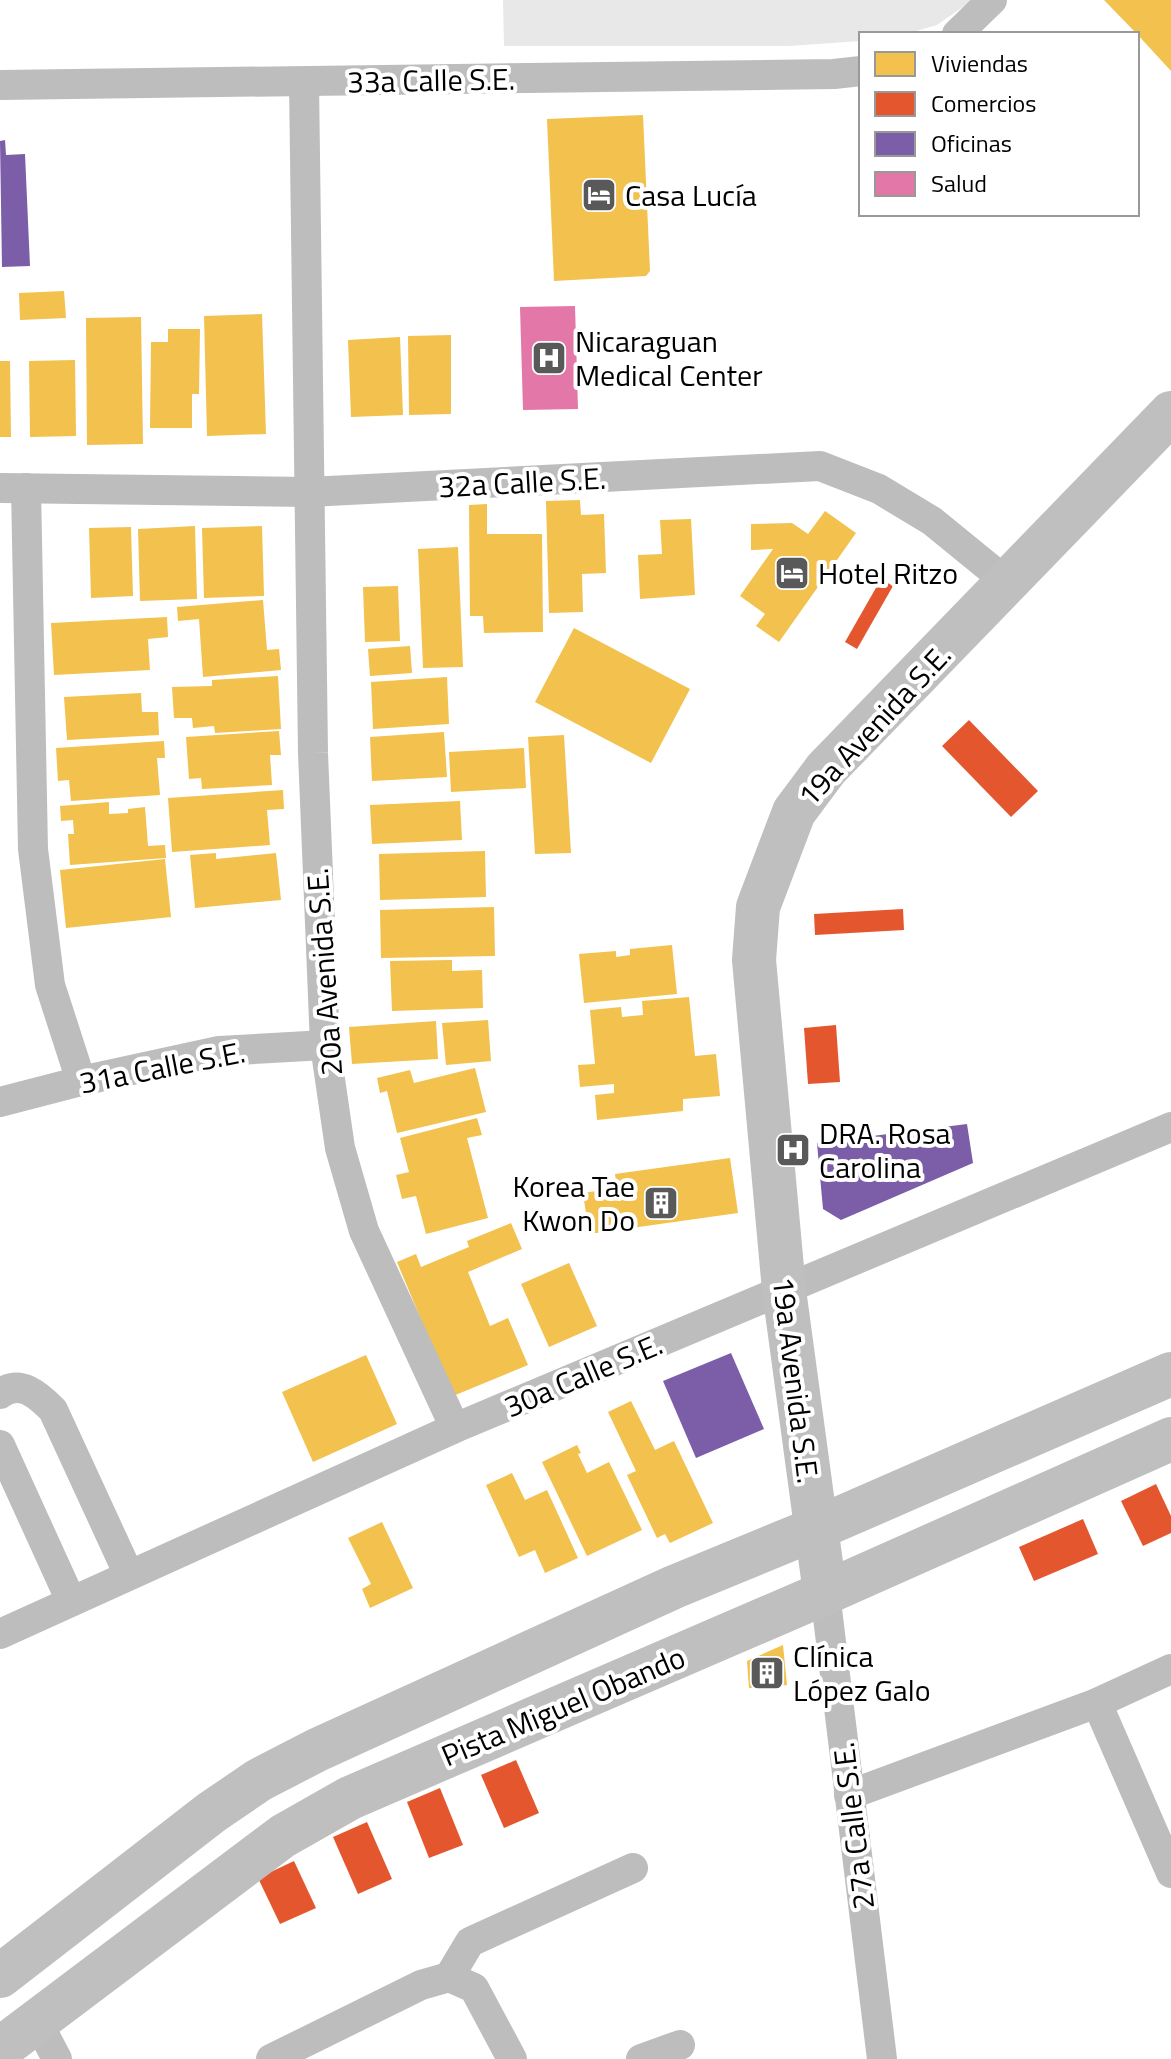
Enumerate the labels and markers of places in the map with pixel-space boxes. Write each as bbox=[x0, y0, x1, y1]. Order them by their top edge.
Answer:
place label: Casa Lucía bbox=[625, 172, 757, 218]
hotel icon: Casa Lucía bbox=[580, 176, 618, 214]
place label: Nicaraguan Medical Center bbox=[575, 318, 763, 398]
hospital icon: Nicaraguan Medical Center bbox=[530, 339, 568, 377]
place label: Hotel Ritzo bbox=[818, 550, 958, 596]
hotel icon: Hotel Ritzo bbox=[773, 554, 811, 592]
place label: DRA. Rosa Carolina bbox=[819, 1110, 951, 1190]
hospital icon: DRA. Rosa Carolina bbox=[774, 1131, 812, 1169]
place label: Korea Tae Kwon Do bbox=[512, 1163, 635, 1243]
building icon: Korea Tae Kwon Do bbox=[642, 1184, 680, 1222]
place label: Clínica López Galo bbox=[793, 1633, 931, 1713]
building icon: Clínica López Galo bbox=[748, 1654, 786, 1692]

